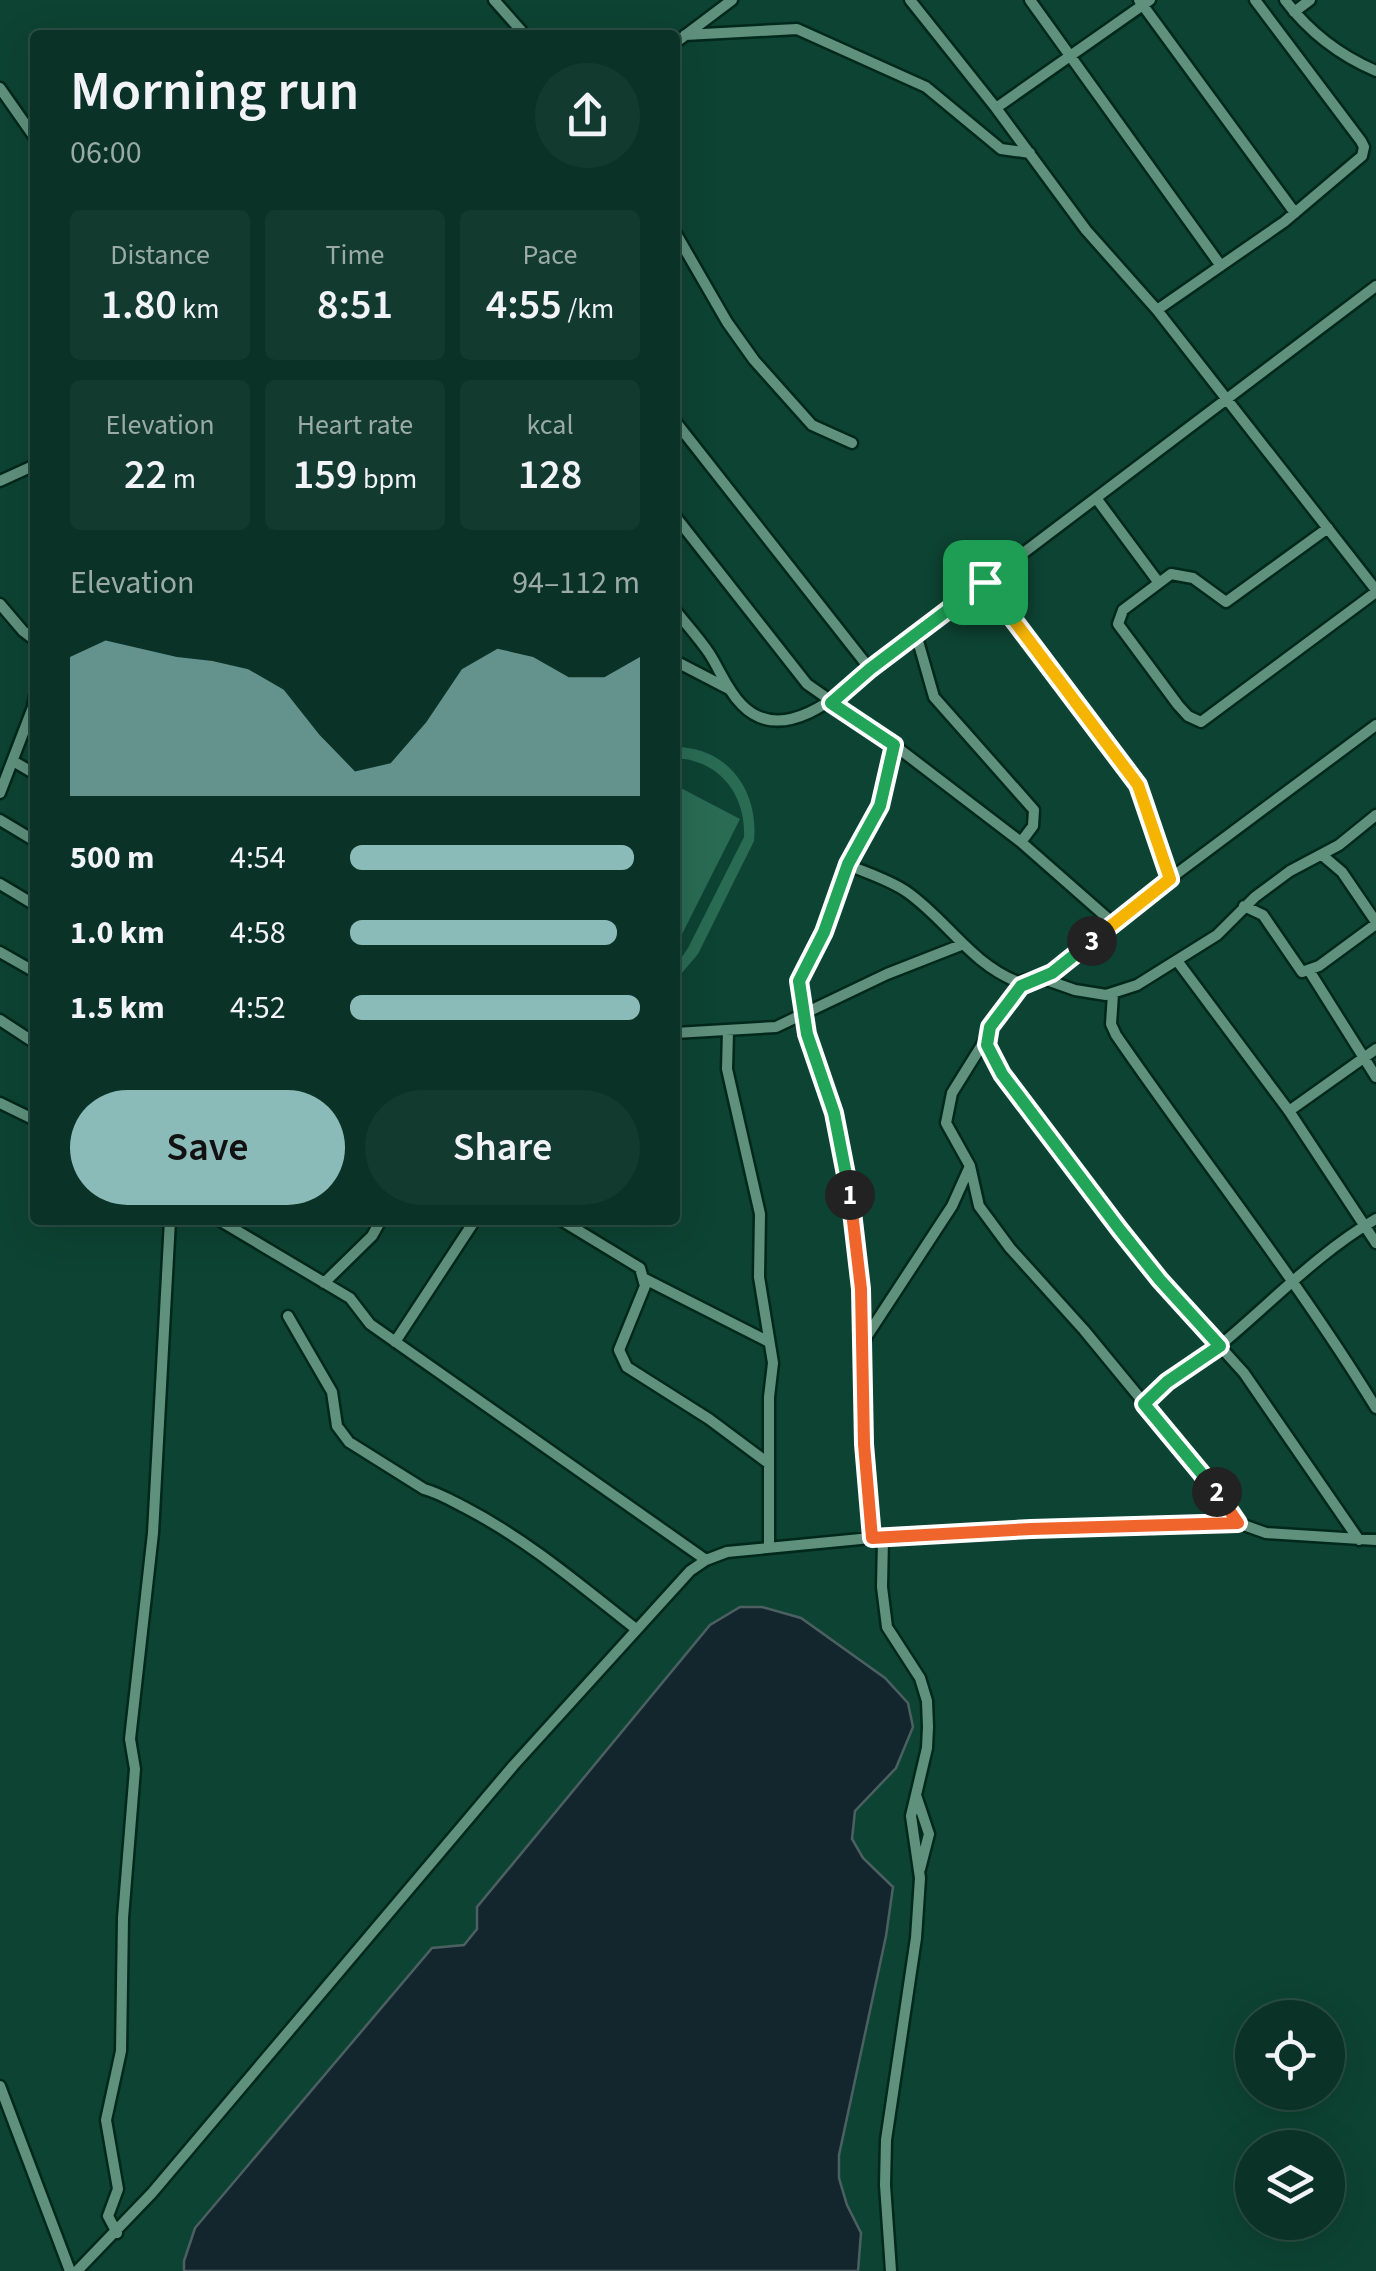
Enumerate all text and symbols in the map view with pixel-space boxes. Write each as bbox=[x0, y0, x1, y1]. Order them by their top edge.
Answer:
text: Morning run bbox=[70, 53, 359, 131]
button: share bbox=[535, 63, 640, 168]
text: 06:00 bbox=[70, 130, 142, 176]
text: Distance bbox=[110, 235, 210, 275]
text: Time bbox=[326, 235, 385, 275]
text: Pace bbox=[523, 235, 577, 275]
text: 1.80 bbox=[101, 275, 177, 335]
text: 8:51 bbox=[317, 275, 393, 335]
text: 4:55 bbox=[486, 275, 562, 335]
text: km bbox=[177, 289, 219, 329]
text: /km bbox=[562, 289, 614, 329]
text: Elevation bbox=[105, 405, 215, 445]
text: Heart rate bbox=[297, 405, 413, 445]
text: kcal bbox=[526, 405, 574, 445]
text: 22 bbox=[124, 445, 167, 505]
text: 159 bbox=[293, 445, 357, 505]
text: 128 bbox=[518, 445, 582, 505]
text: m bbox=[167, 459, 196, 499]
text: bpm bbox=[357, 459, 417, 499]
pin bbox=[943, 540, 1028, 625]
icon: arrive bbox=[958, 555, 1013, 610]
text: Elevation bbox=[70, 560, 195, 606]
text: 94–112 m bbox=[512, 560, 640, 606]
text: 500 m bbox=[70, 835, 155, 881]
text: 4:54 bbox=[230, 835, 286, 881]
text: 1.0 km bbox=[70, 910, 165, 956]
text: 4:58 bbox=[230, 910, 286, 956]
pin: 3 bbox=[1067, 916, 1117, 966]
text: 3 bbox=[1085, 921, 1099, 961]
text: 1.5 km bbox=[70, 985, 165, 1031]
text: 4:52 bbox=[230, 985, 286, 1031]
button: Save bbox=[70, 1090, 345, 1205]
button: Share bbox=[365, 1090, 640, 1205]
pin: 1 bbox=[825, 1170, 875, 1220]
text: 1 bbox=[843, 1175, 857, 1215]
pin: 2 bbox=[1192, 1467, 1242, 1517]
text: 2 bbox=[1210, 1472, 1224, 1512]
map controls bbox=[1235, 2000, 1345, 2240]
button: locate bbox=[1235, 2000, 1345, 2110]
button: layers bbox=[1235, 2130, 1345, 2240]

